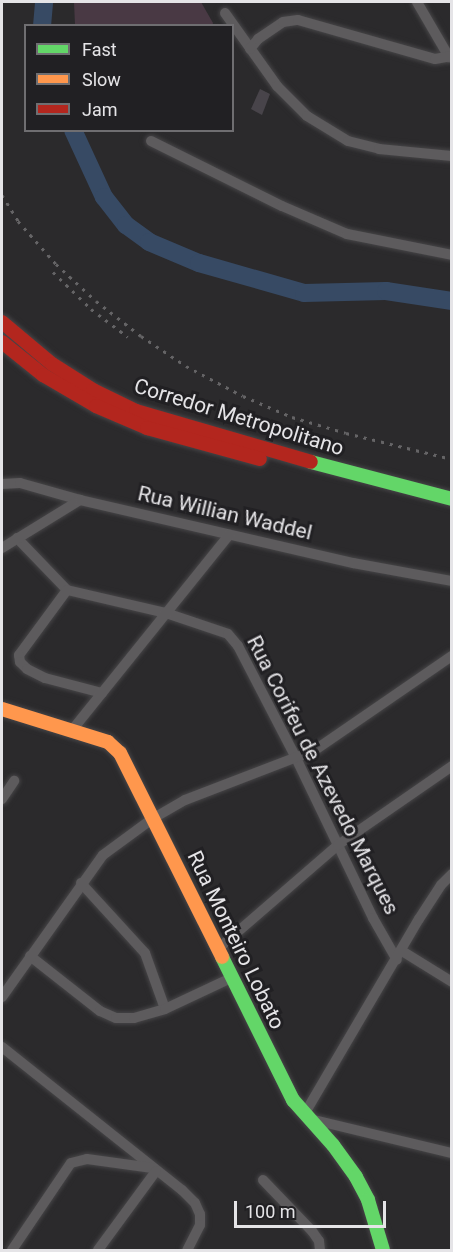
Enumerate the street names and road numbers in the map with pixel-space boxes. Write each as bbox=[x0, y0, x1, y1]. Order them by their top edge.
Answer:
street label: Corredor Metropolitano bbox=[131, 373, 347, 461]
street label: Rua Willian Waddel bbox=[135, 481, 315, 545]
street label: Rua Corifeu de Azevedo Marques bbox=[241, 631, 405, 919]
street label: Rua Monteiro Lobato bbox=[182, 847, 290, 1033]

